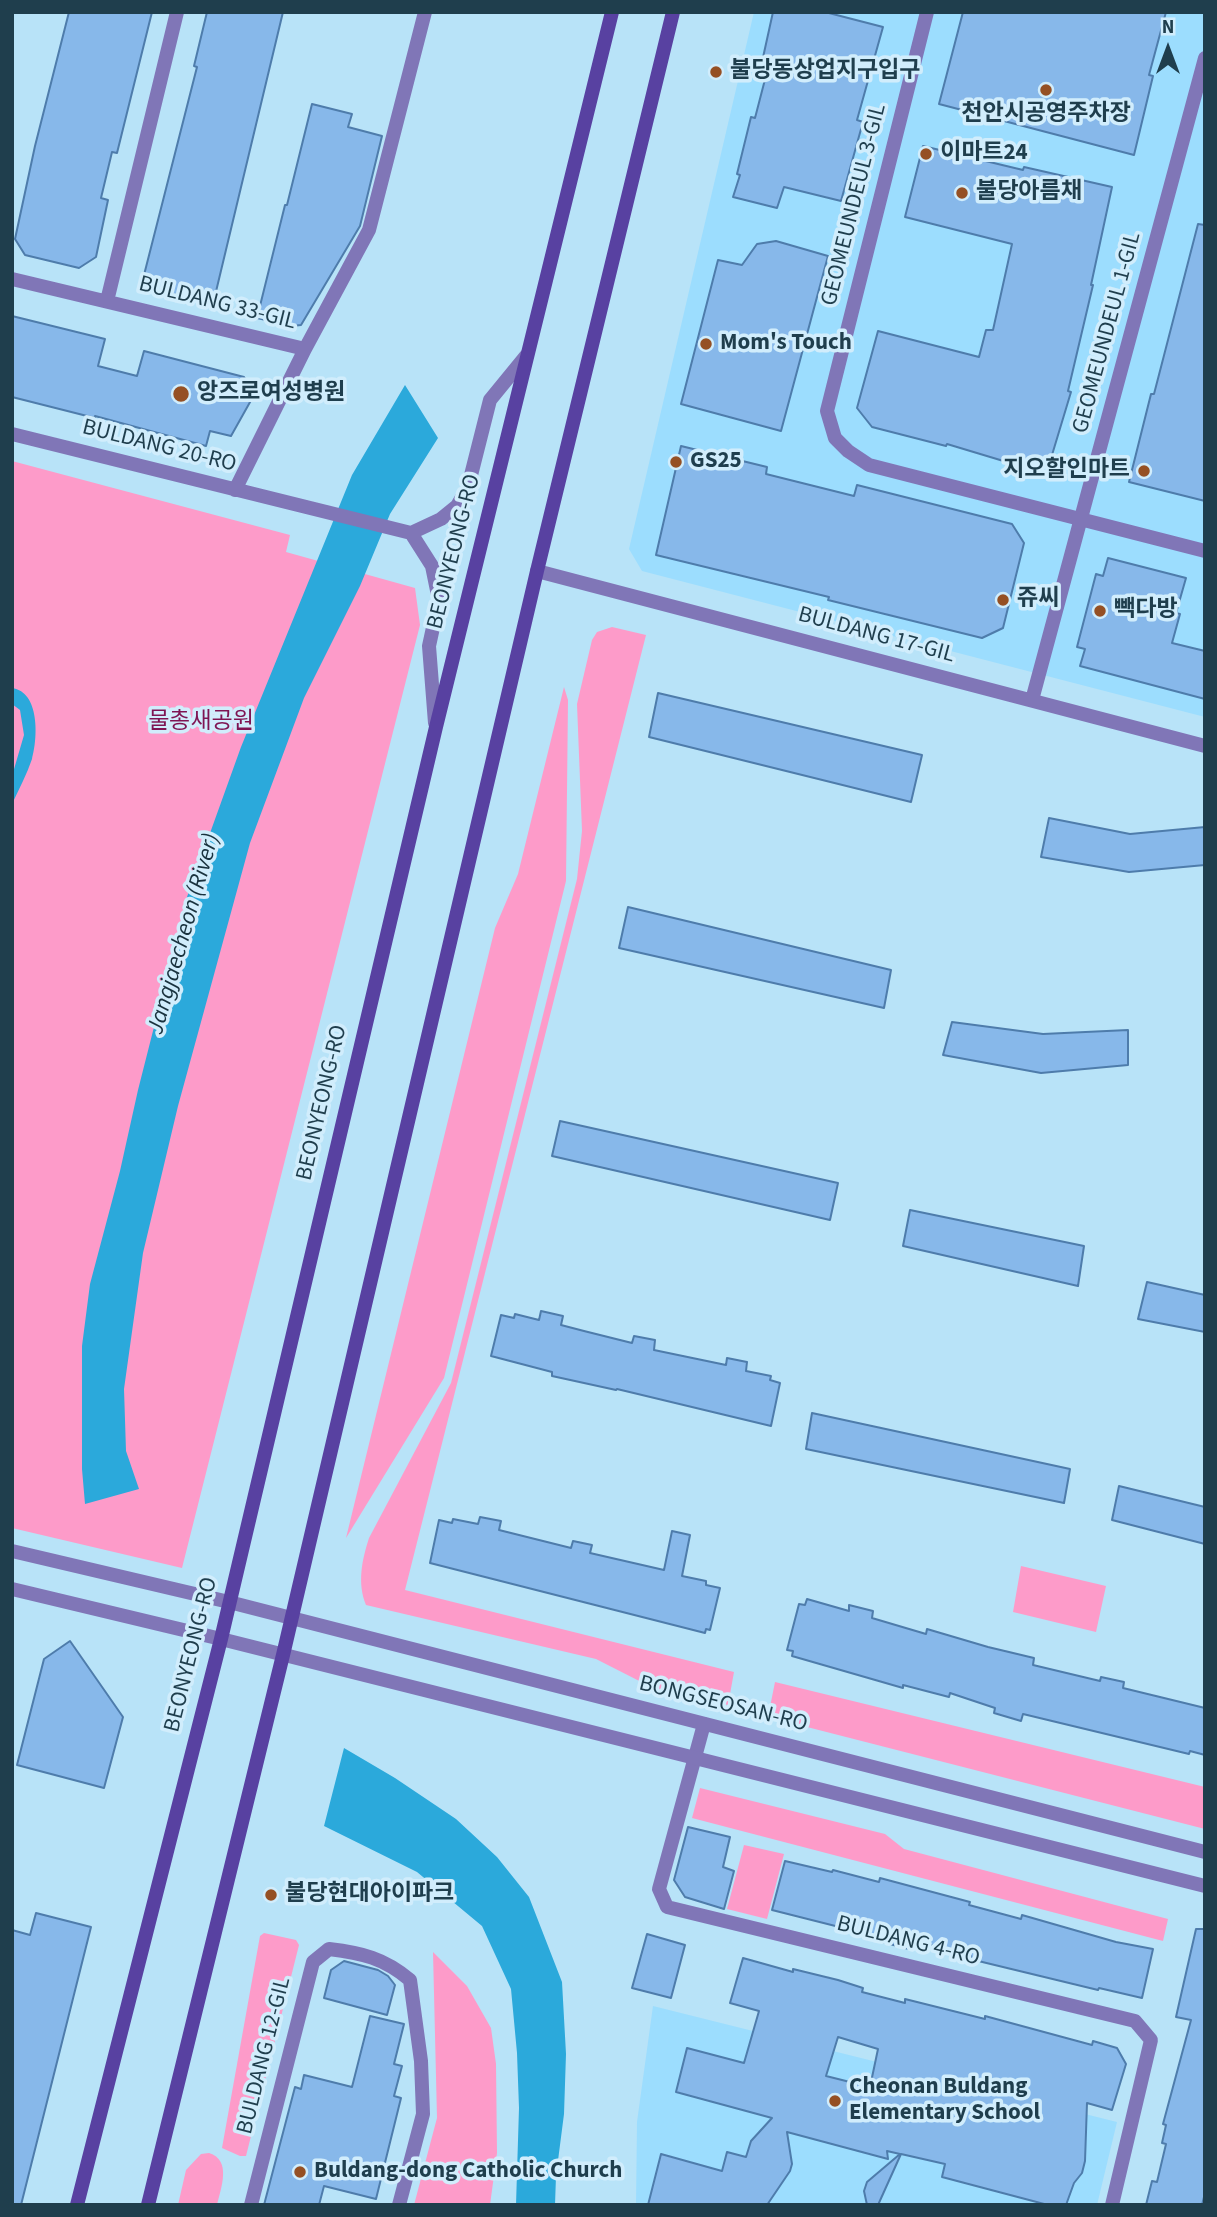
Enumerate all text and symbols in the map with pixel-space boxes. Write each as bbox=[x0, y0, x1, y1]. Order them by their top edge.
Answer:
north arrow bbox=[1133, 14, 1203, 84]
text: N bbox=[1162, 14, 1174, 41]
place label: 불당동상업지구입구 bbox=[730, 58, 920, 86]
marker: 불당동상업지구입구 bbox=[708, 64, 724, 80]
marker: 천안시공영주차장 bbox=[1038, 82, 1054, 98]
street label: GEOMEUNDEUL 3-GIL bbox=[817, 101, 893, 309]
place label: 천안시공영주차장 bbox=[961, 101, 1131, 129]
place label: 이마트24 bbox=[940, 140, 1028, 168]
marker: 이마트24 bbox=[918, 146, 934, 162]
place label: 불당아름채 bbox=[976, 179, 1082, 207]
marker: 불당아름채 bbox=[954, 185, 970, 201]
street label: GEOMEUNDEUL 1-GIL bbox=[1068, 229, 1148, 437]
street label: BULDANG 33-GIL bbox=[136, 271, 298, 337]
place label: Mom's Touch bbox=[720, 330, 852, 358]
marker: Mom's Touch bbox=[698, 336, 714, 352]
place label: 앙즈로여성병원 bbox=[197, 380, 345, 408]
marker: 앙즈로여성병원 bbox=[171, 384, 191, 404]
street label: BULDANG 20-RO bbox=[79, 414, 239, 480]
place label: GS25 bbox=[690, 448, 742, 476]
marker: GS25 bbox=[668, 454, 684, 470]
place label: 지오할인마트 bbox=[1003, 457, 1130, 485]
marker: 지오할인마트 bbox=[1136, 463, 1152, 479]
street label: BEONYEONG-RO bbox=[422, 472, 488, 632]
place label: 쥬씨 bbox=[1017, 586, 1059, 614]
marker: 쥬씨 bbox=[995, 592, 1011, 608]
place label: 빽다방 bbox=[1114, 597, 1177, 625]
street label: BULDANG 17-GIL bbox=[795, 602, 957, 670]
marker: 빽다방 bbox=[1092, 603, 1108, 619]
park label: 물총새공원 bbox=[148, 709, 254, 737]
water label: Jangjaecheon (River) bbox=[143, 831, 227, 1037]
street label: BEONYEONG-RO bbox=[292, 1023, 354, 1183]
street label: BEONYEONG-RO bbox=[159, 1575, 225, 1735]
street label: BONGSEOSAN-RO bbox=[636, 1671, 810, 1739]
place label: 불당현대아이파크 bbox=[285, 1881, 454, 1909]
marker: 불당현대아이파크 bbox=[263, 1887, 279, 1903]
street label: BULDANG 4-RO bbox=[834, 1911, 982, 1973]
street label: BULDANG 12-GIL bbox=[232, 1975, 298, 2137]
place label: Cheonan Buldang Elementary School bbox=[849, 2074, 1040, 2128]
marker: Cheonan Buldang Elementary School bbox=[827, 2093, 843, 2109]
place label: Buldang-dong Catholic Church bbox=[314, 2158, 622, 2186]
marker: Buldang-dong Catholic Church bbox=[292, 2164, 308, 2180]

